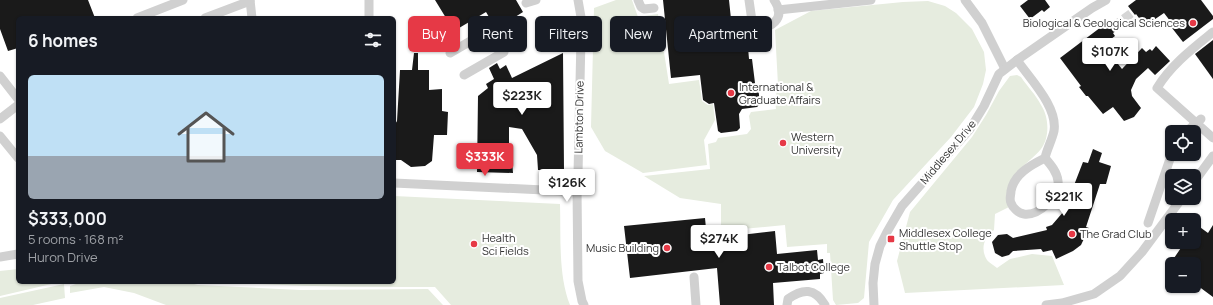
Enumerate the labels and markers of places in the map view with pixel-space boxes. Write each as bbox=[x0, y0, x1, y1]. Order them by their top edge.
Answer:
place label: Biological & Geological Sciences bbox=[1023, 15, 1185, 30]
marker: Biological & Geological Sciences bbox=[1188, 18, 1198, 28]
pin: $107K bbox=[1082, 38, 1138, 72]
place label: International & Graduate Affairs bbox=[739, 79, 821, 107]
pin: $223K bbox=[494, 82, 550, 116]
marker: International & Graduate Affairs bbox=[726, 88, 736, 98]
place label: Western University bbox=[791, 129, 842, 157]
marker: Western University bbox=[778, 138, 788, 148]
pin: $333K bbox=[457, 143, 513, 177]
pin: $126K bbox=[539, 169, 595, 203]
pin: $221K bbox=[1036, 183, 1092, 217]
pin: $274K bbox=[691, 225, 747, 259]
place label: Middlesex College Shuttle Stop bbox=[899, 225, 992, 253]
place label: The Grad Club bbox=[1080, 226, 1152, 241]
marker: The Grad Club bbox=[1067, 229, 1077, 239]
place label: Health Sci Fields bbox=[482, 230, 529, 258]
marker: Middlesex College Shuttle Stop bbox=[886, 234, 896, 244]
marker: Health Sci Fields bbox=[469, 239, 479, 249]
place label: Music Building bbox=[586, 240, 659, 255]
marker: Music Building bbox=[662, 243, 672, 253]
place label: Talbot College bbox=[777, 259, 851, 274]
marker: Talbot College bbox=[764, 262, 774, 272]

